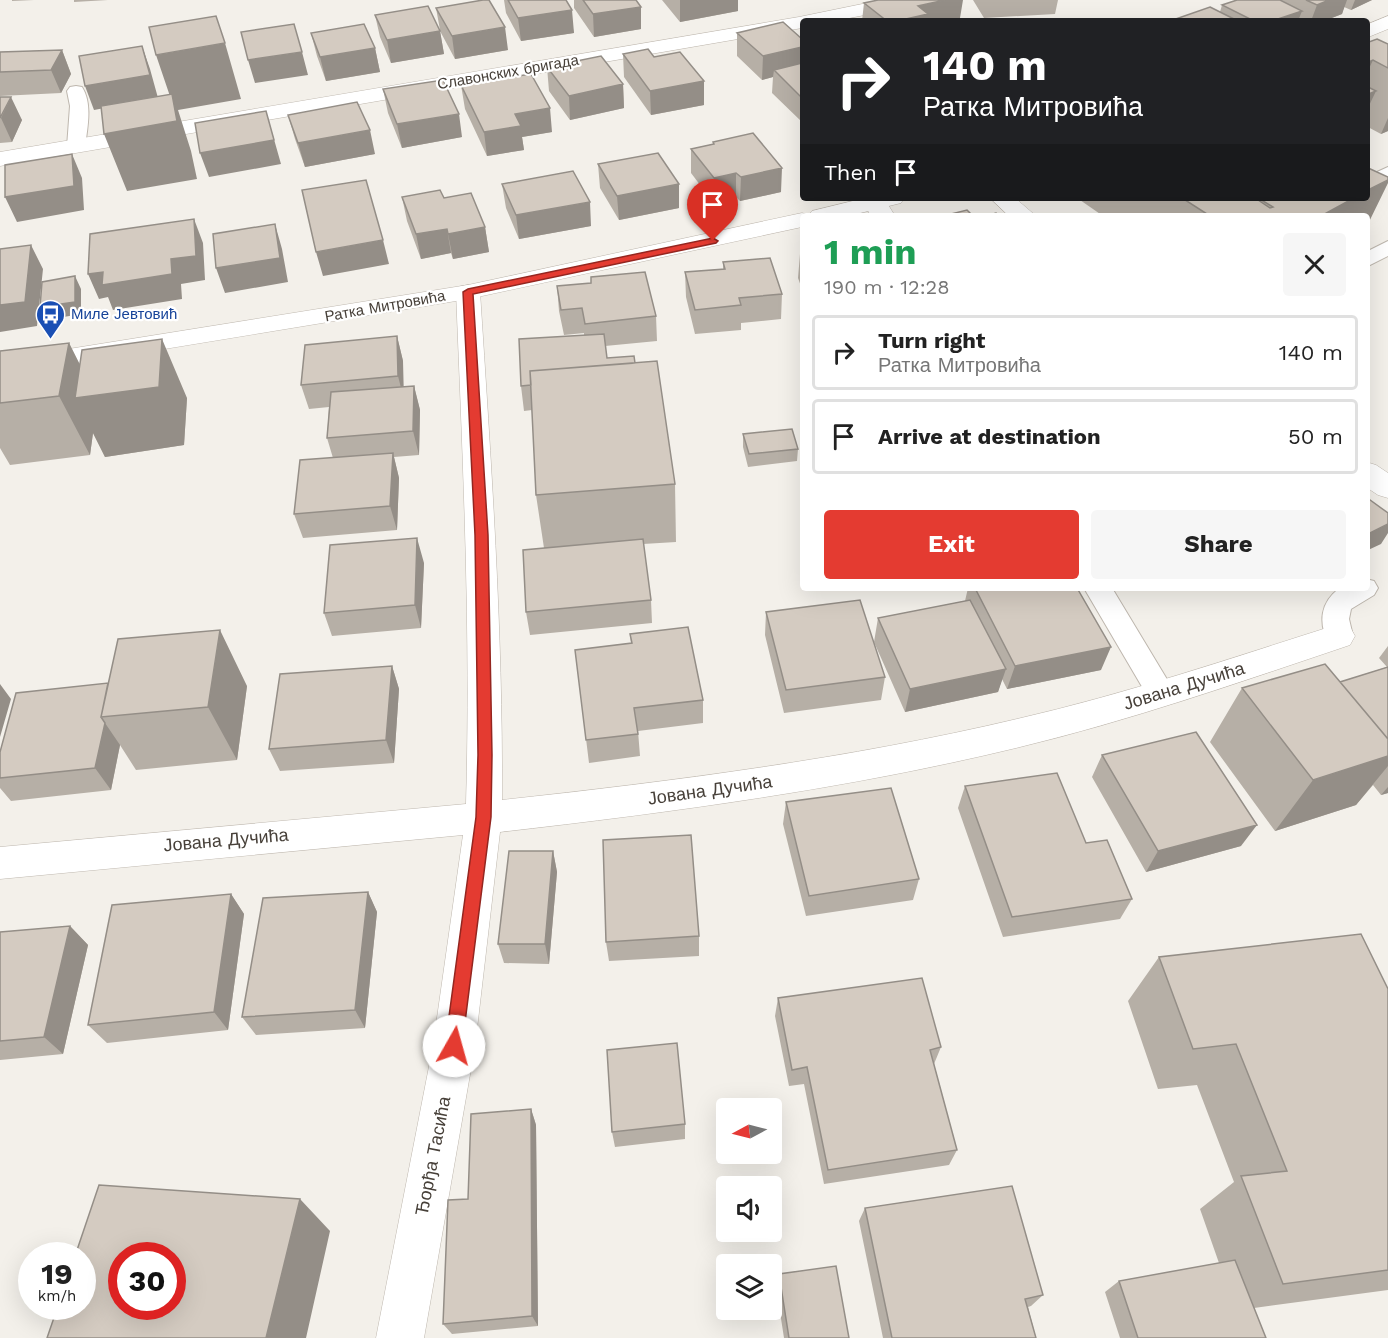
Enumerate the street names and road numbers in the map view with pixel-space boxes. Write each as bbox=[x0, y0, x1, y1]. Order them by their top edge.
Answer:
street label: Славонских бригада bbox=[436, 51, 581, 93]
street label: Ратка Митровића bbox=[323, 286, 447, 325]
street label: Јована Дучића bbox=[1121, 657, 1248, 714]
street label: Јована Дучића bbox=[646, 770, 775, 809]
street label: Јована Дучића bbox=[163, 823, 290, 855]
street label: Ђорђа Тасића bbox=[411, 1094, 455, 1217]

